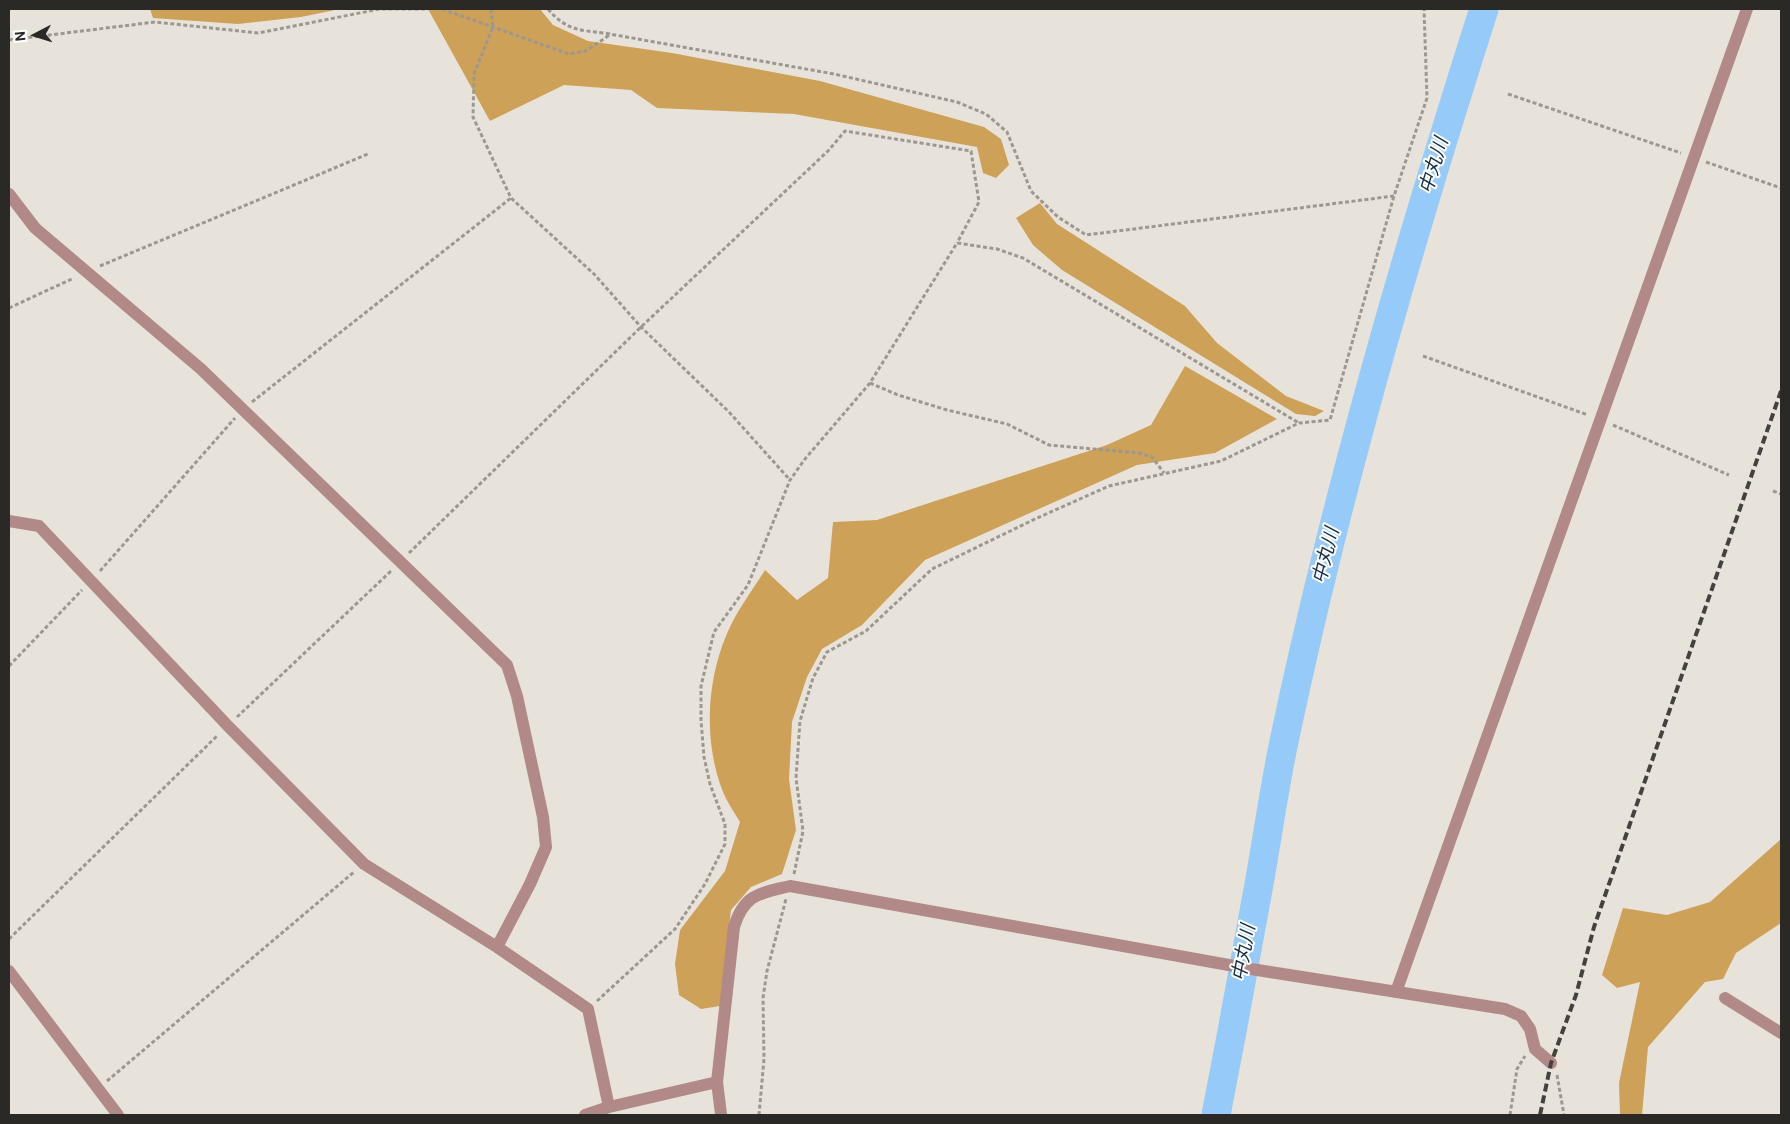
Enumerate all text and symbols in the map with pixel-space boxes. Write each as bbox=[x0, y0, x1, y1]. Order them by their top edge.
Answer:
north arrow bbox=[10, 10, 60, 60]
text: N bbox=[12, 31, 28, 42]
water label: 中丸川 bbox=[1416, 135, 1454, 197]
water label: 中丸川 bbox=[1309, 526, 1345, 586]
water label: 中丸川 bbox=[1229, 923, 1261, 983]

